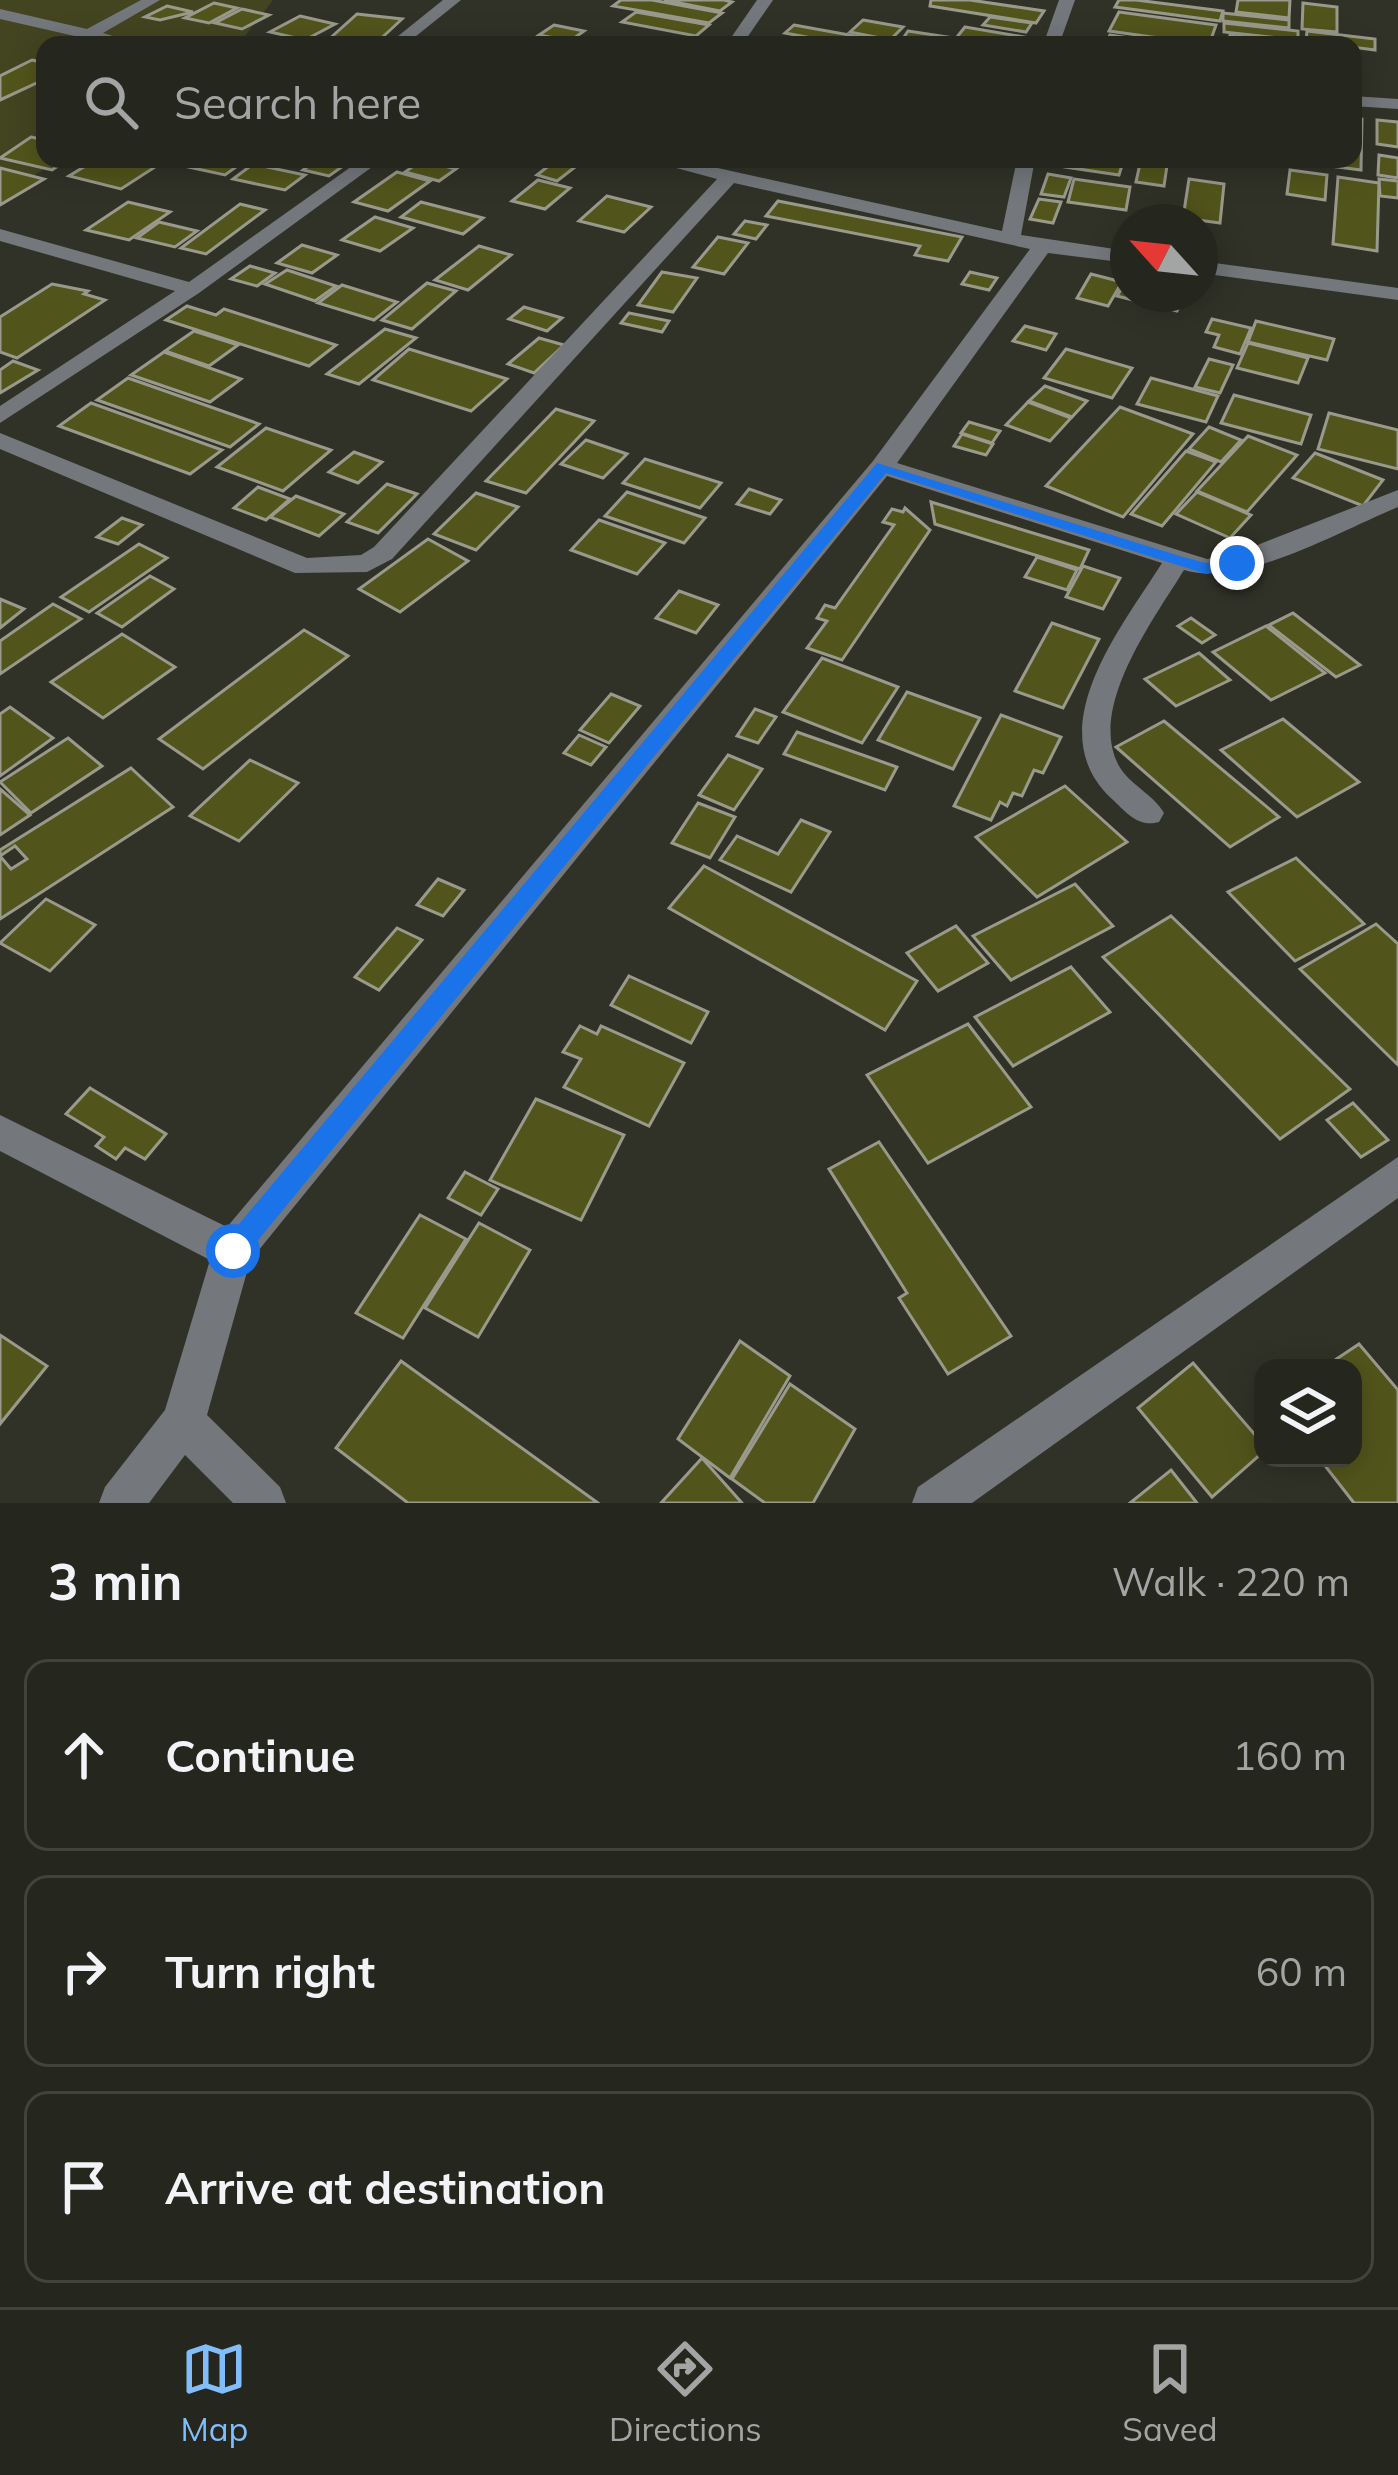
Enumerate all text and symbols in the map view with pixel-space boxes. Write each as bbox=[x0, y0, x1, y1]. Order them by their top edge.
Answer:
search box bbox=[36, 36, 1362, 168]
icon: search bbox=[78, 69, 144, 135]
text: Search here bbox=[174, 74, 421, 130]
north arrow bbox=[1110, 204, 1218, 312]
route end bbox=[1210, 536, 1264, 590]
route start bbox=[206, 1224, 260, 1278]
map controls bbox=[1254, 1359, 1362, 1467]
button: layers bbox=[1254, 1359, 1362, 1467]
text: 3 min bbox=[48, 1549, 183, 1613]
text: Walk · 220 m bbox=[1112, 1557, 1350, 1606]
icon: ahead bbox=[51, 1722, 117, 1788]
text: Continue bbox=[165, 1727, 355, 1783]
text: 160 m bbox=[1232, 1731, 1347, 1780]
icon: right bbox=[51, 1938, 117, 2004]
text: Turn right bbox=[165, 1943, 375, 1999]
text: 60 m bbox=[1256, 1947, 1347, 1996]
icon: arrive bbox=[51, 2154, 117, 2220]
text: Arrive at destination bbox=[165, 2159, 605, 2215]
tab: Map bbox=[180, 2336, 248, 2449]
tab: Directions bbox=[609, 2336, 762, 2449]
tab: Saved bbox=[1122, 2336, 1218, 2449]

